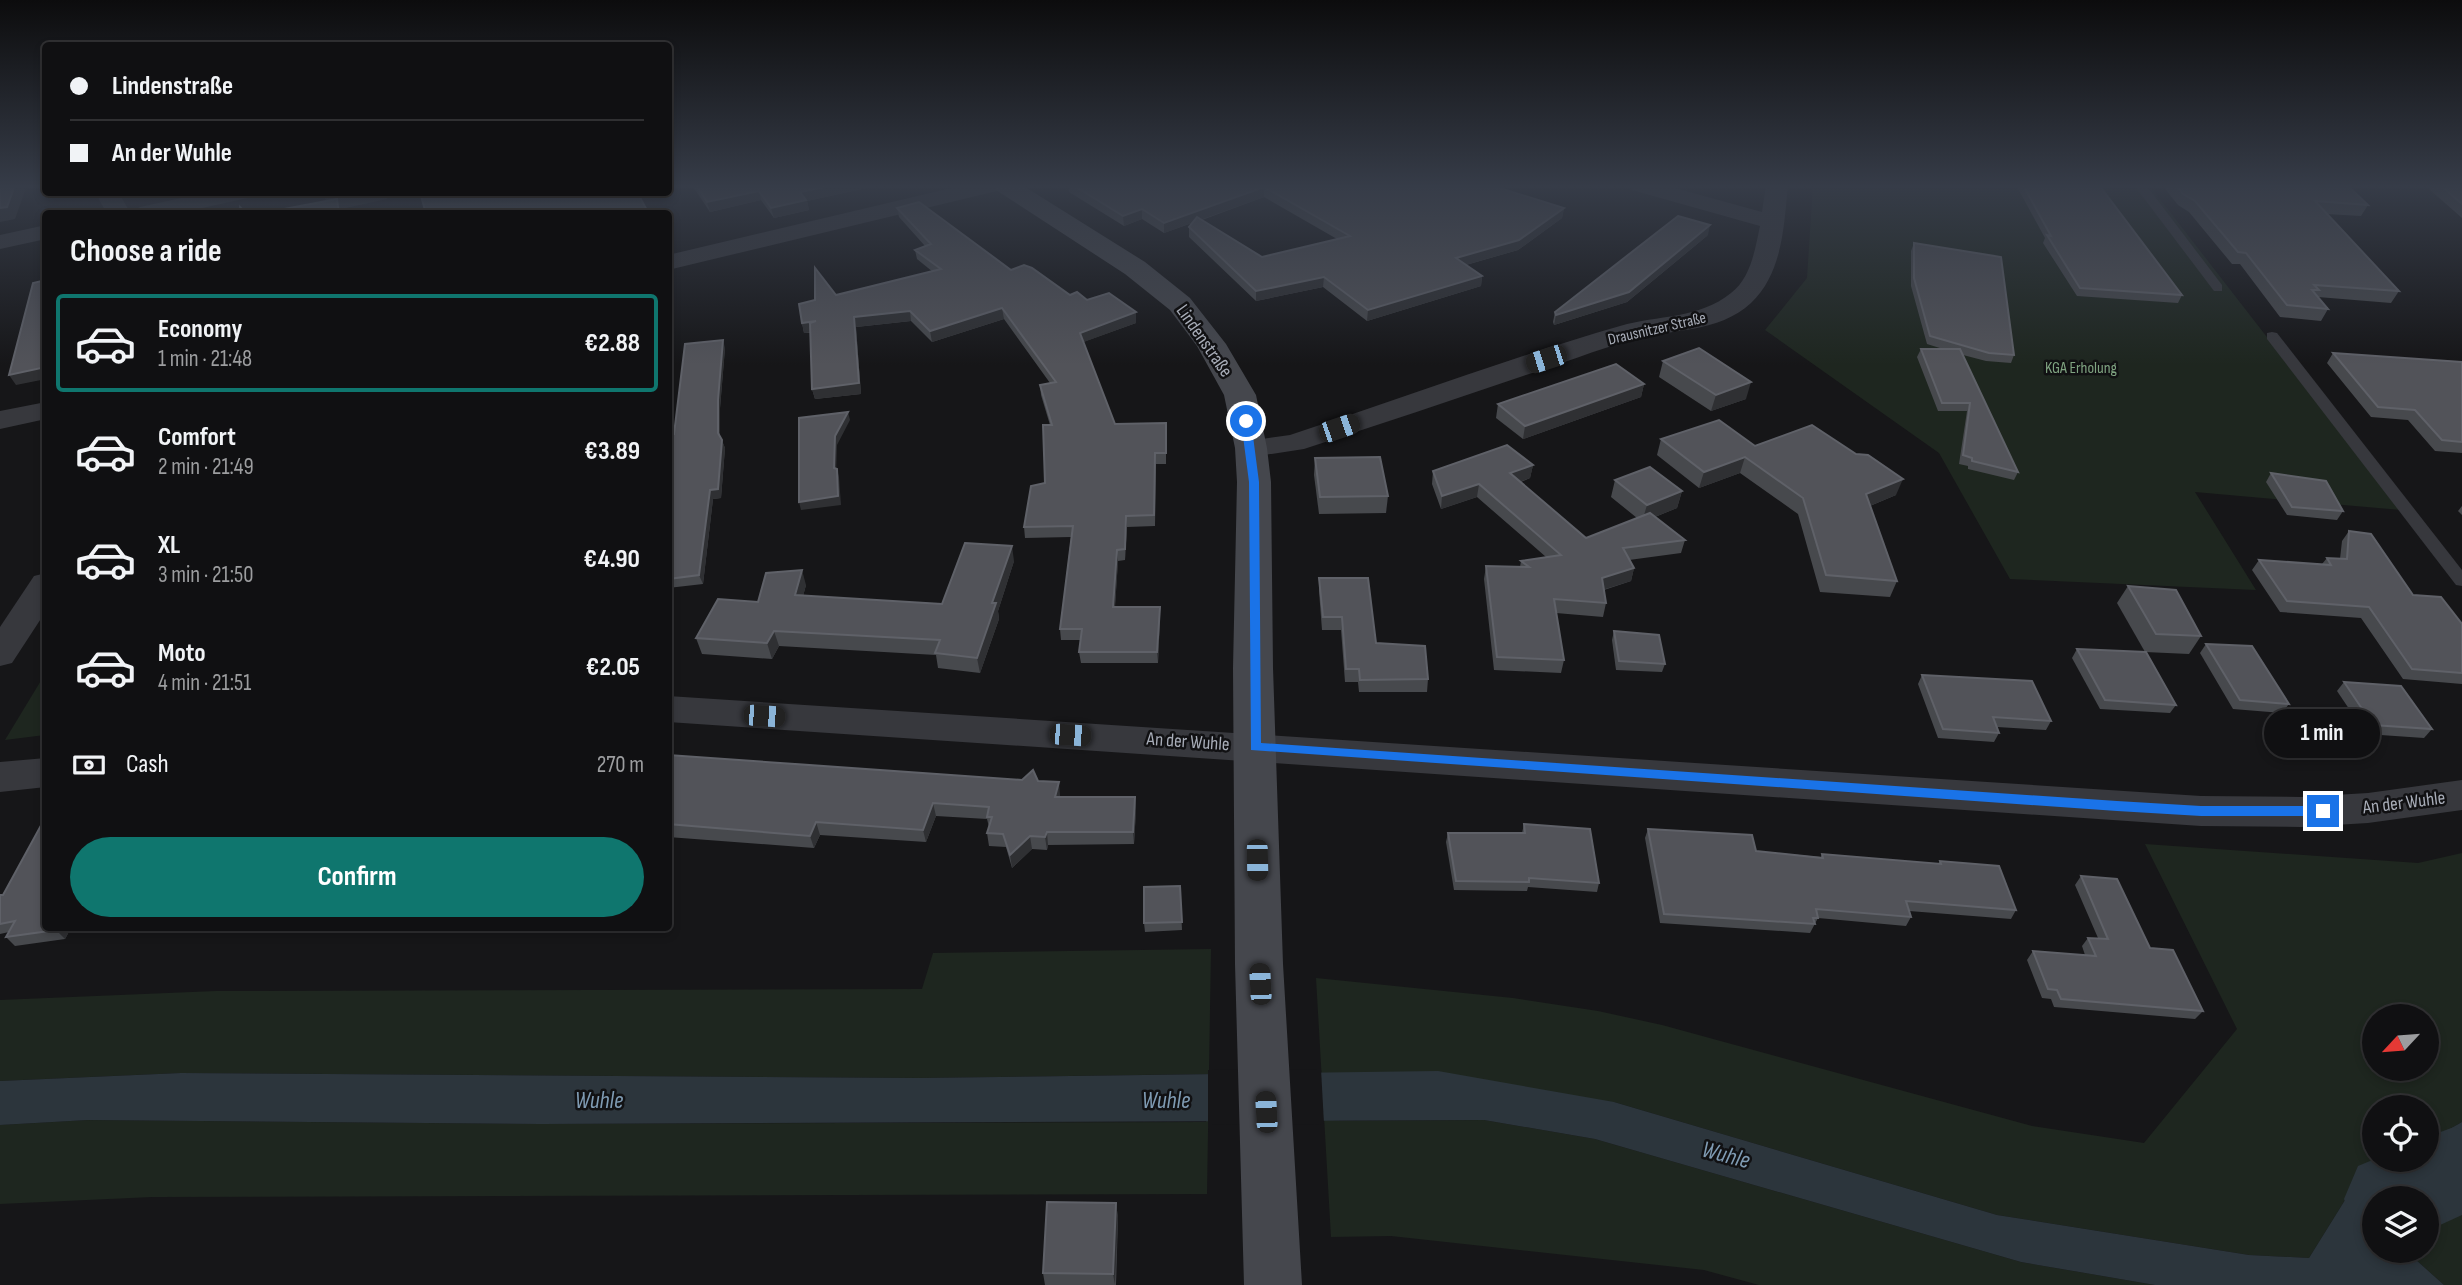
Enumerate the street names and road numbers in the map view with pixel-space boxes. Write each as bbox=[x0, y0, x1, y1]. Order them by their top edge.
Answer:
street label: Lindenstraße bbox=[1171, 300, 1237, 382]
street label: Drausnitzer Straße bbox=[1606, 308, 1708, 350]
street label: An der Wuhle bbox=[1145, 728, 1230, 756]
street label: An der Wuhle bbox=[2360, 787, 2447, 820]

